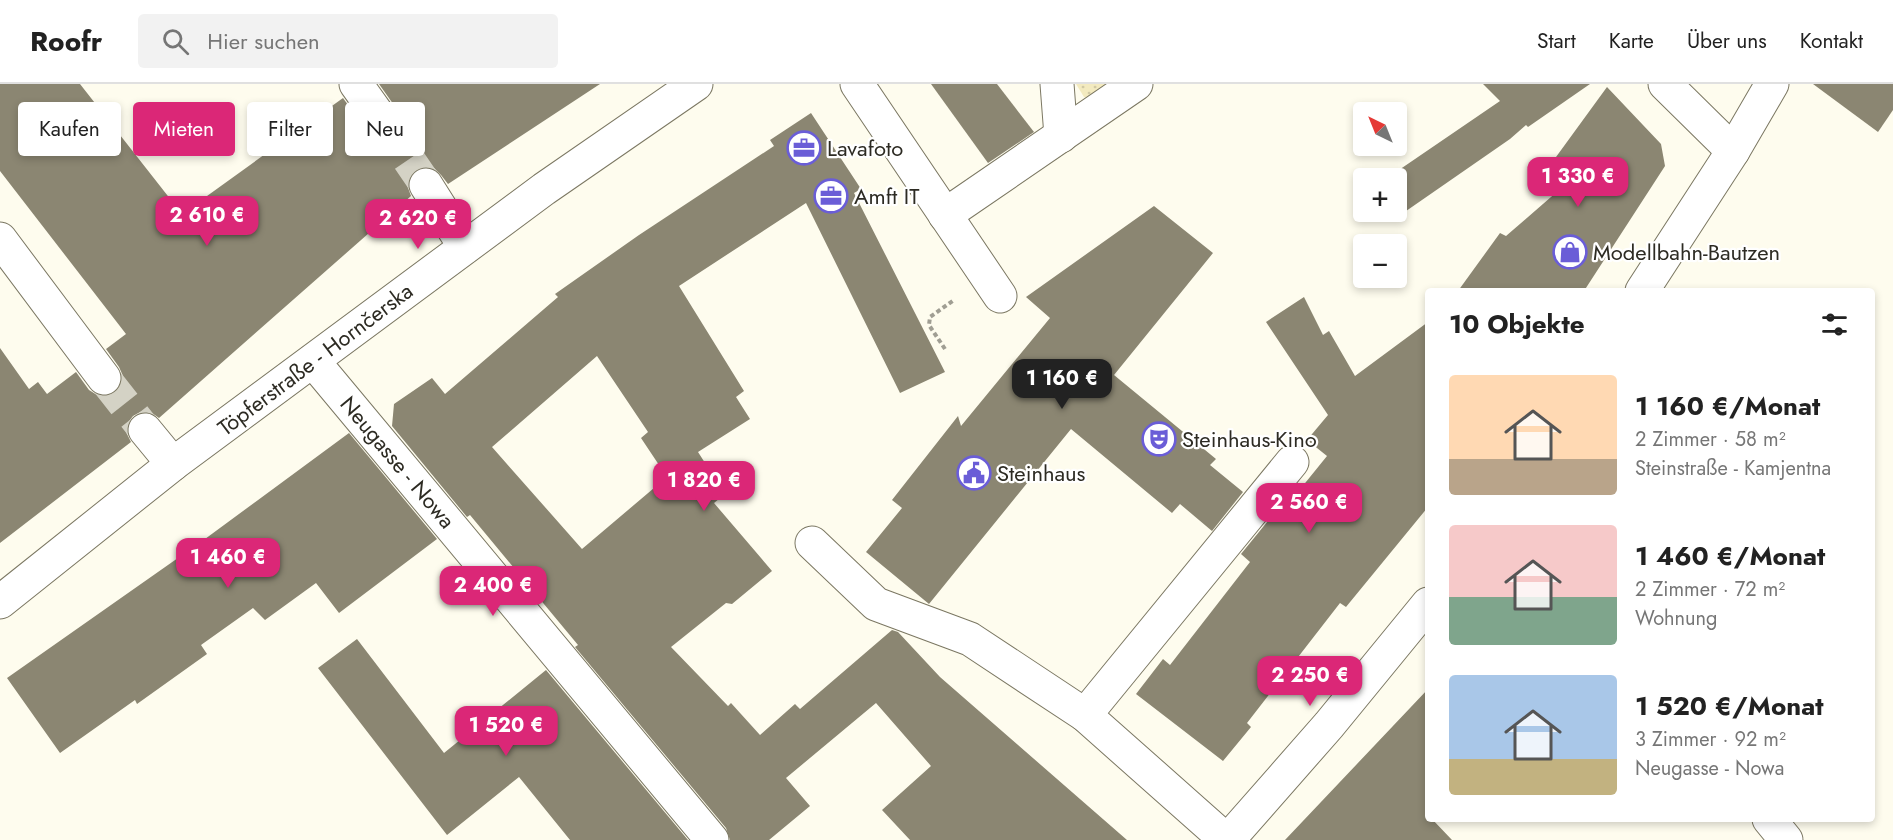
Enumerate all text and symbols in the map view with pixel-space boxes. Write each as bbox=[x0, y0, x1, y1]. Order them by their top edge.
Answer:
search box bbox=[138, 14, 558, 68]
text: Roofr bbox=[30, 21, 102, 62]
icon: search bbox=[159, 25, 192, 58]
text: Hier suchen bbox=[207, 25, 320, 57]
text: Start bbox=[1537, 26, 1576, 56]
text: Karte bbox=[1609, 26, 1654, 56]
text: Über uns bbox=[1687, 26, 1767, 56]
text: Kontakt bbox=[1800, 26, 1863, 56]
chip: Kaufen bbox=[18, 102, 121, 156]
chip: Mieten bbox=[133, 102, 235, 156]
chip: Filter bbox=[247, 102, 333, 156]
chip: Neu bbox=[345, 102, 425, 156]
north arrow bbox=[1353, 102, 1407, 156]
map controls bbox=[1353, 102, 1407, 288]
office icon: Lavafoto bbox=[786, 130, 822, 166]
place label: Lavafoto bbox=[827, 132, 903, 164]
pin: 1 330 € bbox=[1523, 157, 1633, 208]
text: 1 330 € bbox=[1541, 162, 1615, 191]
button: + bbox=[1353, 168, 1407, 222]
office icon: Amft IT bbox=[813, 178, 849, 214]
place label: Amft IT bbox=[854, 180, 920, 212]
pin: 2 610 € bbox=[152, 196, 262, 247]
pin: 2 620 € bbox=[363, 199, 473, 250]
text: 2 610 € bbox=[169, 201, 245, 230]
text: 2 620 € bbox=[379, 204, 457, 233]
button: − bbox=[1353, 234, 1407, 288]
shop icon: Modellbahn-Bautzen bbox=[1552, 234, 1588, 270]
place label: Modellbahn-Bautzen bbox=[1593, 236, 1780, 268]
street label: Töpferstraße - Hornčerska bbox=[211, 275, 419, 443]
text: 10 Objekte bbox=[1449, 305, 1585, 343]
icon: filters bbox=[1818, 308, 1851, 341]
pin: 1 160 € bbox=[1007, 359, 1117, 410]
text: 1 160 € bbox=[1026, 364, 1098, 393]
text: 1 160 €/Monat bbox=[1635, 387, 1820, 425]
street label: Neugasse - Nowa bbox=[333, 389, 463, 535]
icon: home bbox=[1497, 399, 1569, 471]
theatre icon: Steinhaus-Kino bbox=[1141, 421, 1177, 457]
place label: Steinhaus-Kino bbox=[1182, 423, 1317, 455]
text: 2 Zimmer · 58 m² bbox=[1635, 425, 1786, 454]
text: Steinstraße - Kamjentna bbox=[1635, 454, 1831, 483]
public building icon: Steinhaus bbox=[956, 455, 992, 491]
place label: Steinhaus bbox=[997, 457, 1086, 489]
pin: 1 820 € bbox=[649, 461, 759, 512]
text: 1 820 € bbox=[667, 466, 741, 495]
pin: 2 560 € bbox=[1254, 483, 1364, 534]
text: 2 560 € bbox=[1270, 488, 1348, 517]
text: 1 460 €/Monat bbox=[1635, 537, 1825, 575]
pin: 1 460 € bbox=[173, 538, 283, 589]
text: 1 460 € bbox=[190, 543, 266, 572]
icon: home bbox=[1497, 549, 1569, 621]
pin: 2 400 € bbox=[438, 566, 548, 617]
text: 2 400 € bbox=[454, 571, 532, 600]
text: 2 Zimmer · 72 m² bbox=[1635, 575, 1785, 604]
text: Wohnung bbox=[1635, 604, 1718, 633]
pin: 2 250 € bbox=[1255, 656, 1365, 707]
text: 2 250 € bbox=[1271, 661, 1349, 690]
text: 1 520 €/Monat bbox=[1635, 687, 1823, 725]
icon: home bbox=[1497, 699, 1569, 771]
pin: 1 520 € bbox=[451, 706, 561, 757]
text: 1 520 € bbox=[469, 711, 543, 740]
text: 3 Zimmer · 92 m² bbox=[1635, 725, 1786, 754]
text: Neugasse - Nowa bbox=[1635, 754, 1784, 783]

